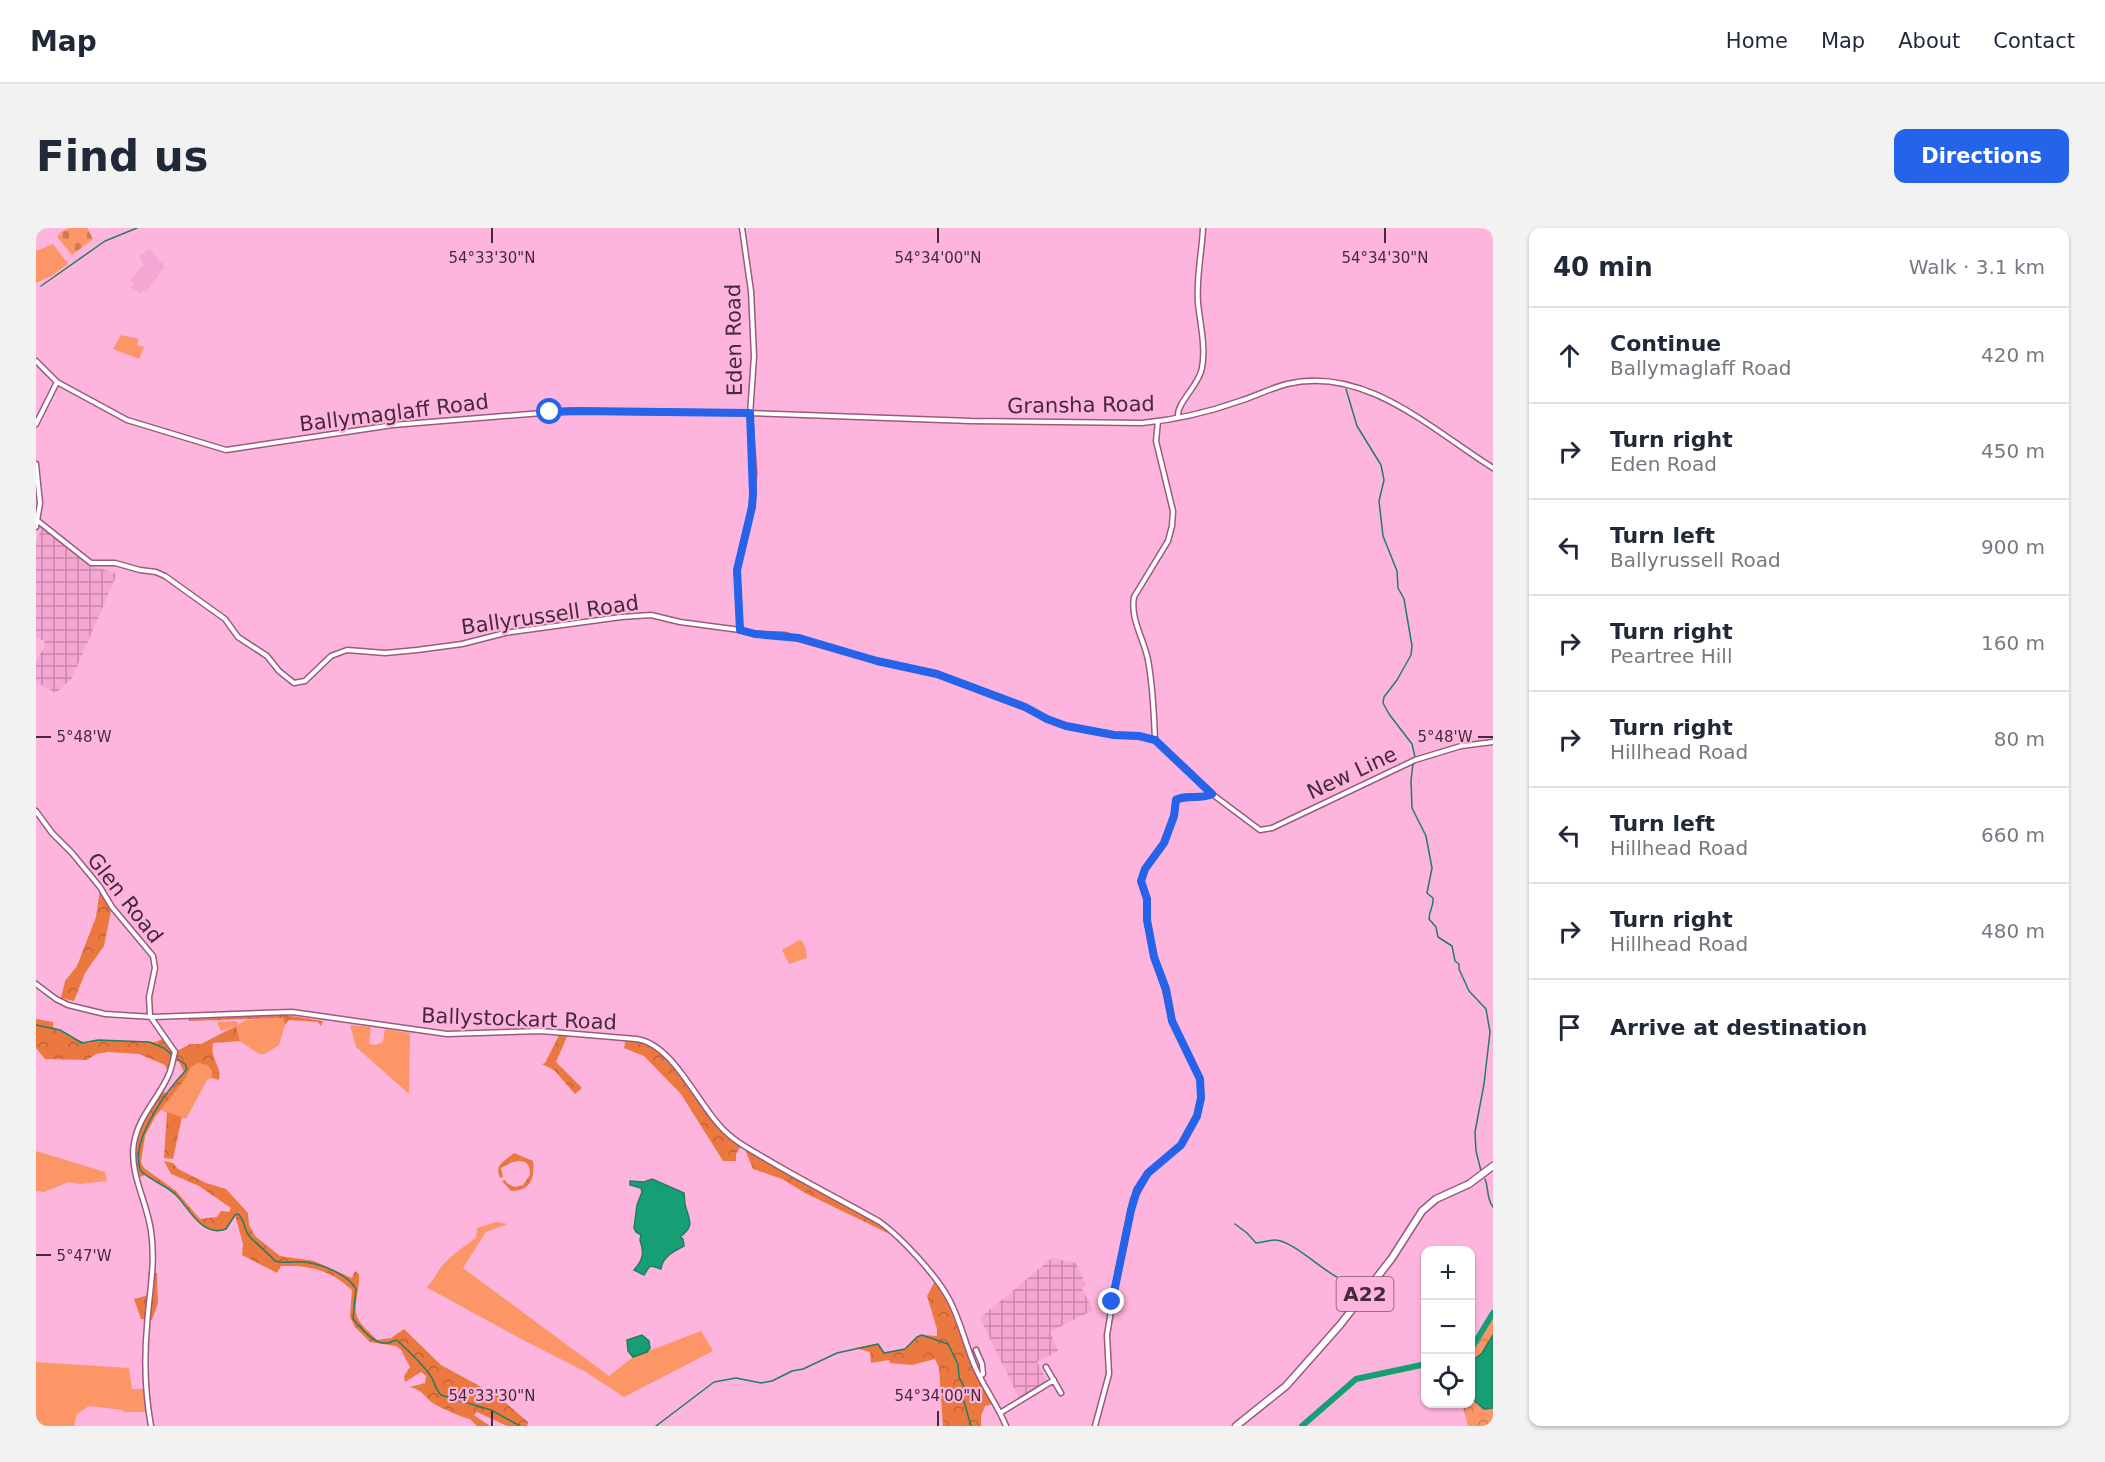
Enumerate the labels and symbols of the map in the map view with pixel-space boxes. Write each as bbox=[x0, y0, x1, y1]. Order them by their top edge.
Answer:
text: 54°33'30"N bbox=[448, 249, 536, 267]
text: 54°34'00"N bbox=[894, 249, 982, 267]
text: 54°34'30"N bbox=[1341, 249, 1429, 267]
street label: Eden Road bbox=[721, 284, 747, 396]
street label: Ballymaglaff Road bbox=[298, 389, 490, 437]
street label: Gransha Road bbox=[1007, 392, 1155, 418]
route start bbox=[536, 398, 562, 424]
street label: Ballyrussell Road bbox=[460, 591, 640, 639]
text: 5°48'W bbox=[56, 728, 112, 746]
text: 5°48'W bbox=[1417, 728, 1473, 746]
street label: New Line bbox=[1303, 742, 1401, 804]
street label: Glen Road bbox=[82, 848, 168, 948]
street label: Ballystockart Road bbox=[421, 1004, 617, 1034]
text: 5°47'W bbox=[56, 1247, 112, 1265]
road number: A22 bbox=[1336, 1277, 1394, 1311]
route end bbox=[1098, 1288, 1124, 1314]
text: 54°33'30"N bbox=[448, 1387, 536, 1405]
text: 54°34'00"N bbox=[894, 1387, 982, 1405]

